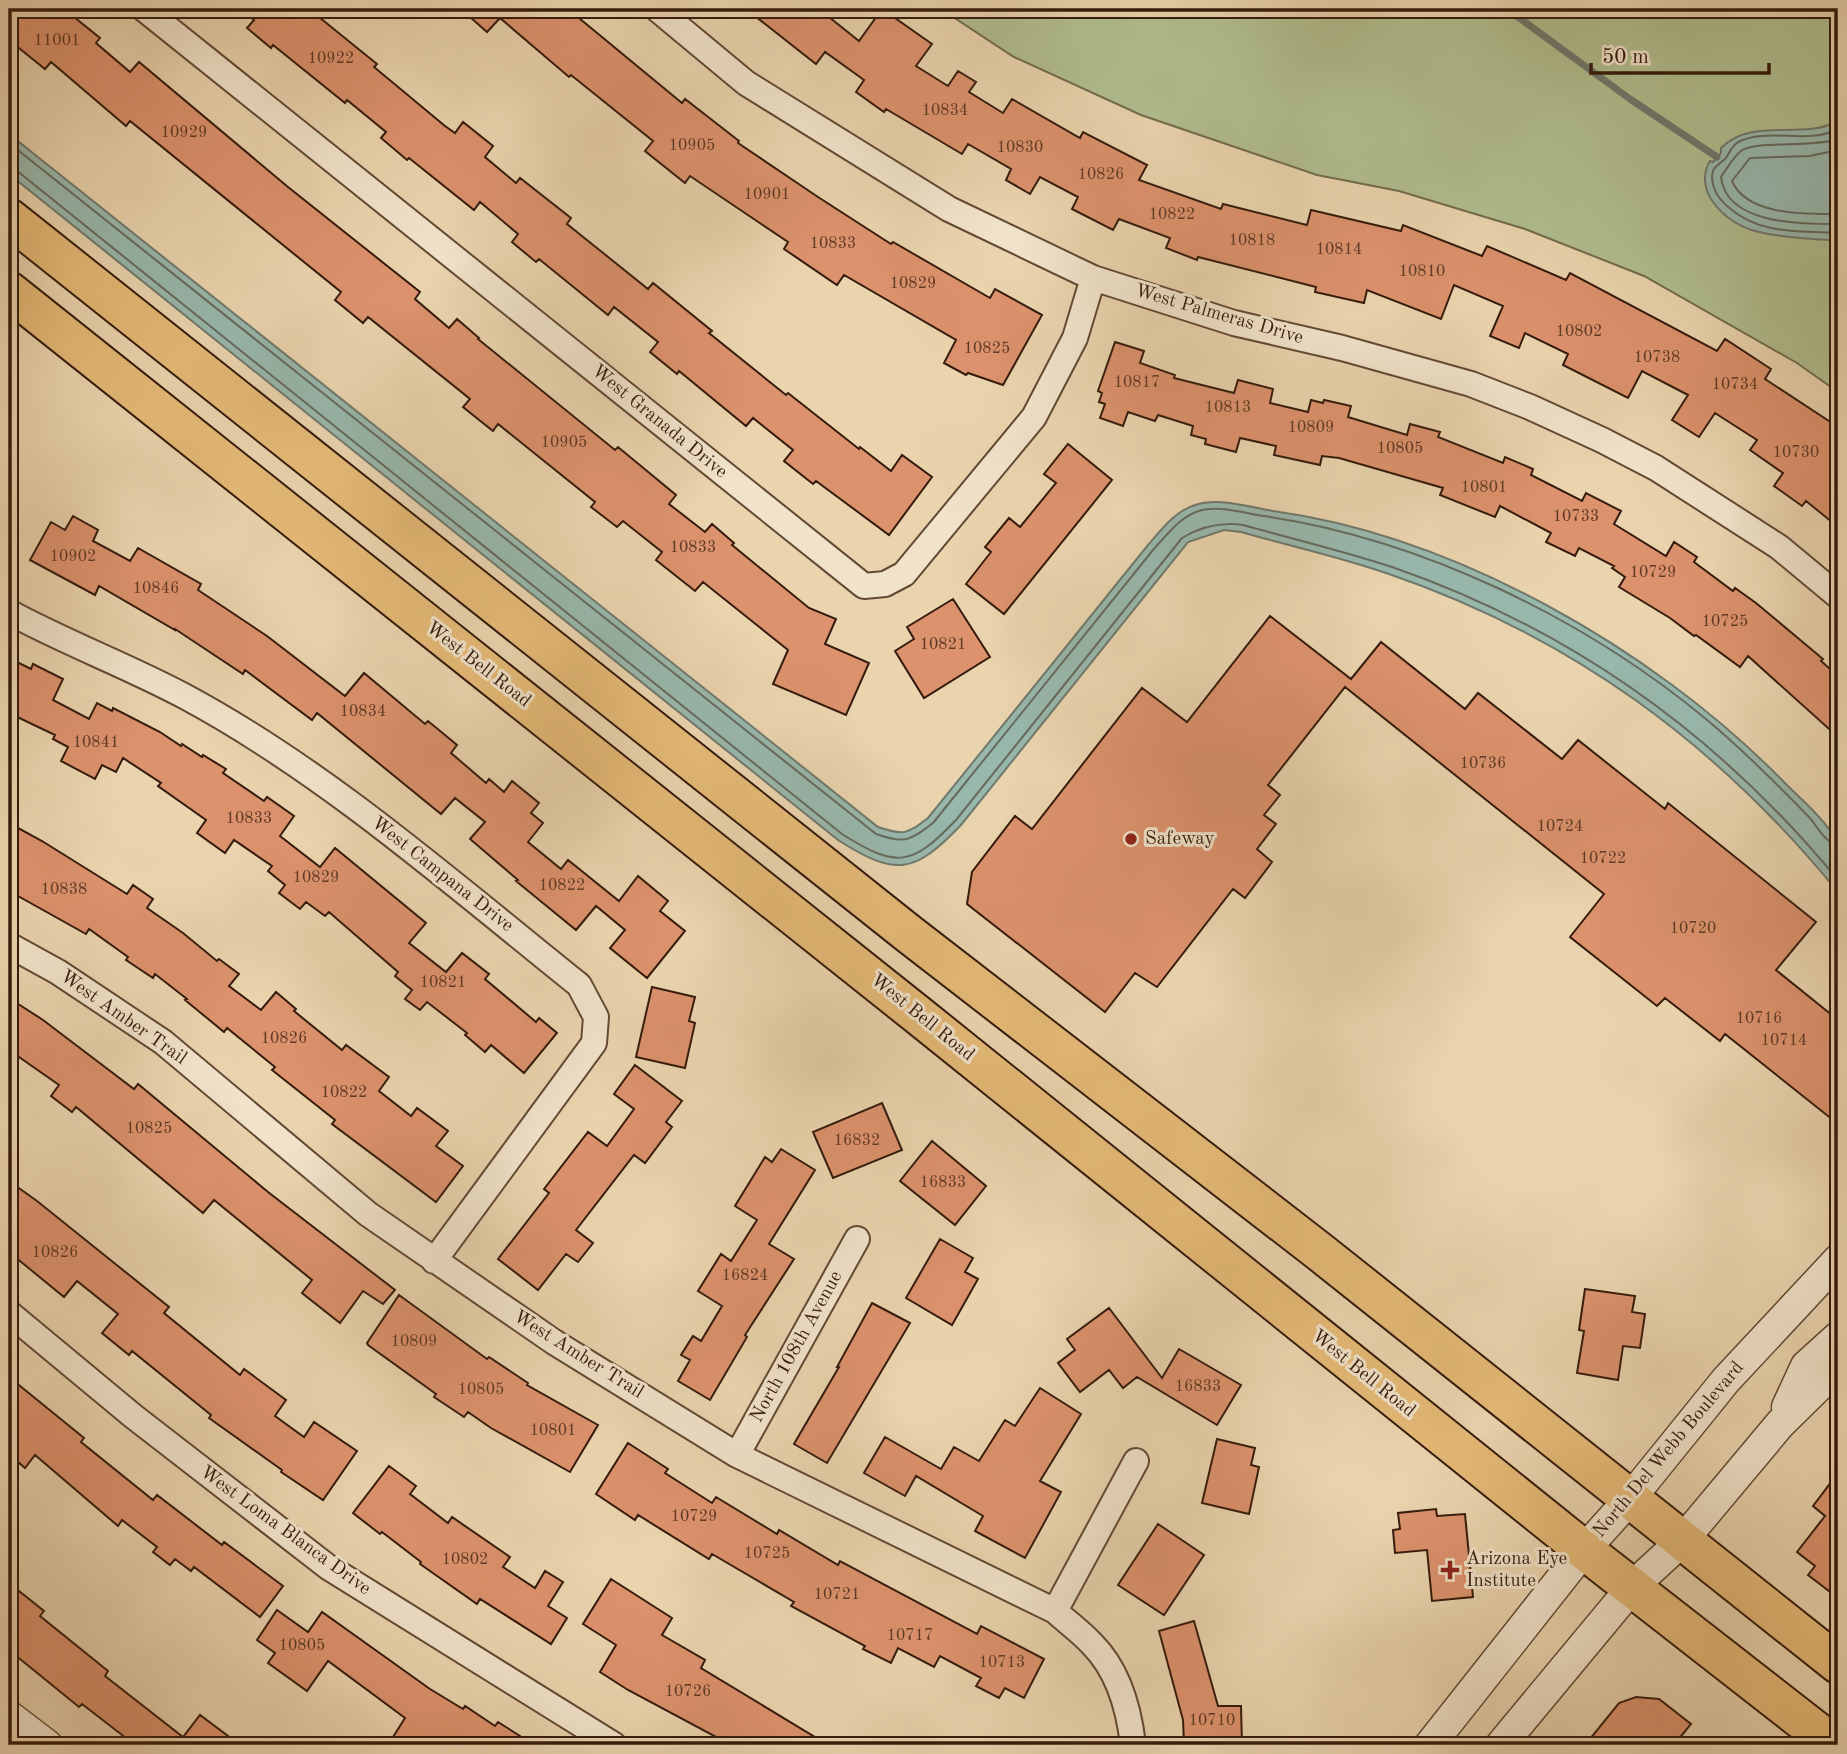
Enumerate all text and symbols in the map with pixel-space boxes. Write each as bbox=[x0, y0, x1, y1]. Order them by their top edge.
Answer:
scale bar bbox=[1591, 32, 1770, 76]
house number: 11001 bbox=[34, 33, 80, 49]
text: 50 m bbox=[1602, 47, 1649, 68]
house number: 10922 bbox=[308, 51, 354, 67]
house number: 10834 bbox=[922, 103, 968, 119]
house number: 10929 bbox=[161, 125, 207, 141]
house number: 10905 bbox=[669, 138, 715, 154]
house number: 10830 bbox=[997, 140, 1043, 156]
house number: 10826 bbox=[1078, 167, 1124, 183]
house number: 10901 bbox=[744, 187, 790, 203]
house number: 10822 bbox=[1149, 207, 1195, 223]
house number: 10818 bbox=[1229, 233, 1275, 249]
house number: 10833 bbox=[810, 236, 856, 252]
house number: 10814 bbox=[1316, 242, 1362, 258]
house number: 10810 bbox=[1399, 264, 1445, 280]
house number: 10829 bbox=[890, 276, 936, 292]
street label: West Palmeras Drive bbox=[1133, 282, 1305, 348]
house number: 10802 bbox=[1556, 324, 1602, 340]
house number: 10825 bbox=[964, 341, 1010, 357]
house number: 10738 bbox=[1634, 350, 1680, 366]
street label: West Granada Drive bbox=[588, 362, 730, 482]
house number: 10817 bbox=[1114, 375, 1160, 391]
house number: 10734 bbox=[1712, 377, 1758, 393]
house number: 10813 bbox=[1205, 400, 1251, 416]
house number: 10809 bbox=[1288, 420, 1334, 436]
house number: 10905 bbox=[541, 435, 587, 451]
house number: 10805 bbox=[1377, 441, 1423, 457]
house number: 10730 bbox=[1773, 445, 1819, 461]
house number: 10801 bbox=[1461, 480, 1507, 496]
house number: 10733 bbox=[1553, 509, 1599, 525]
house number: 10833 bbox=[670, 540, 716, 556]
house number: 10902 bbox=[50, 549, 96, 565]
house number: 10729 bbox=[1630, 565, 1676, 581]
house number: 10846 bbox=[133, 581, 179, 597]
house number: 10725 bbox=[1702, 614, 1748, 630]
street label: West Bell Road bbox=[422, 618, 534, 712]
house number: 10821 bbox=[920, 637, 966, 653]
house number: 10834 bbox=[340, 704, 386, 720]
house number: 10841 bbox=[73, 735, 119, 751]
house number: 10736 bbox=[1460, 756, 1506, 772]
house number: 10833 bbox=[226, 811, 272, 827]
street label: West Campana Drive bbox=[367, 814, 517, 936]
house number: 10724 bbox=[1537, 819, 1583, 835]
place label: Safeway bbox=[1145, 830, 1214, 849]
marker: Safeway bbox=[1123, 831, 1139, 847]
house number: 10722 bbox=[1580, 851, 1626, 867]
house number: 10829 bbox=[293, 870, 339, 886]
house number: 10822 bbox=[539, 878, 585, 894]
house number: 10838 bbox=[41, 882, 87, 898]
house number: 10720 bbox=[1670, 921, 1716, 937]
street label: West Amber Trail bbox=[56, 967, 190, 1069]
street label: West Bell Road bbox=[867, 971, 977, 1065]
house number: 10821 bbox=[420, 975, 466, 991]
house number: 10716 bbox=[1736, 1011, 1782, 1027]
house number: 10826 bbox=[261, 1031, 307, 1047]
house number: 10714 bbox=[1761, 1033, 1807, 1049]
house number: 10822 bbox=[321, 1085, 367, 1101]
house number: 10825 bbox=[126, 1121, 172, 1137]
house number: 16832 bbox=[834, 1133, 880, 1149]
house number: 16833 bbox=[920, 1175, 966, 1191]
house number: 10826 bbox=[32, 1245, 78, 1261]
house number: 16824 bbox=[722, 1268, 768, 1284]
street label: North 108th Avenue bbox=[748, 1268, 846, 1426]
street label: West Amber Trail bbox=[510, 1307, 646, 1403]
street label: West Bell Road bbox=[1308, 1327, 1418, 1421]
house number: 10809 bbox=[391, 1334, 437, 1350]
street label: North Del Webb Boulevard bbox=[1590, 1358, 1748, 1542]
house number: 16833 bbox=[1175, 1379, 1221, 1395]
house number: 10805 bbox=[458, 1382, 504, 1398]
house number: 10801 bbox=[530, 1423, 576, 1439]
street label: West Loma Blanca Drive bbox=[196, 1463, 374, 1599]
house number: 10729 bbox=[671, 1509, 717, 1525]
house number: 10725 bbox=[744, 1546, 790, 1562]
place label: Arizona Eye Institute bbox=[1466, 1550, 1567, 1591]
house number: 10802 bbox=[442, 1552, 488, 1568]
marker: Arizona Eye Institute bbox=[1440, 1560, 1460, 1580]
house number: 10721 bbox=[814, 1587, 860, 1603]
house number: 10717 bbox=[887, 1628, 933, 1644]
house number: 10805 bbox=[279, 1638, 325, 1654]
house number: 10713 bbox=[979, 1655, 1025, 1671]
house number: 10726 bbox=[665, 1684, 711, 1700]
house number: 10710 bbox=[1189, 1713, 1235, 1729]

